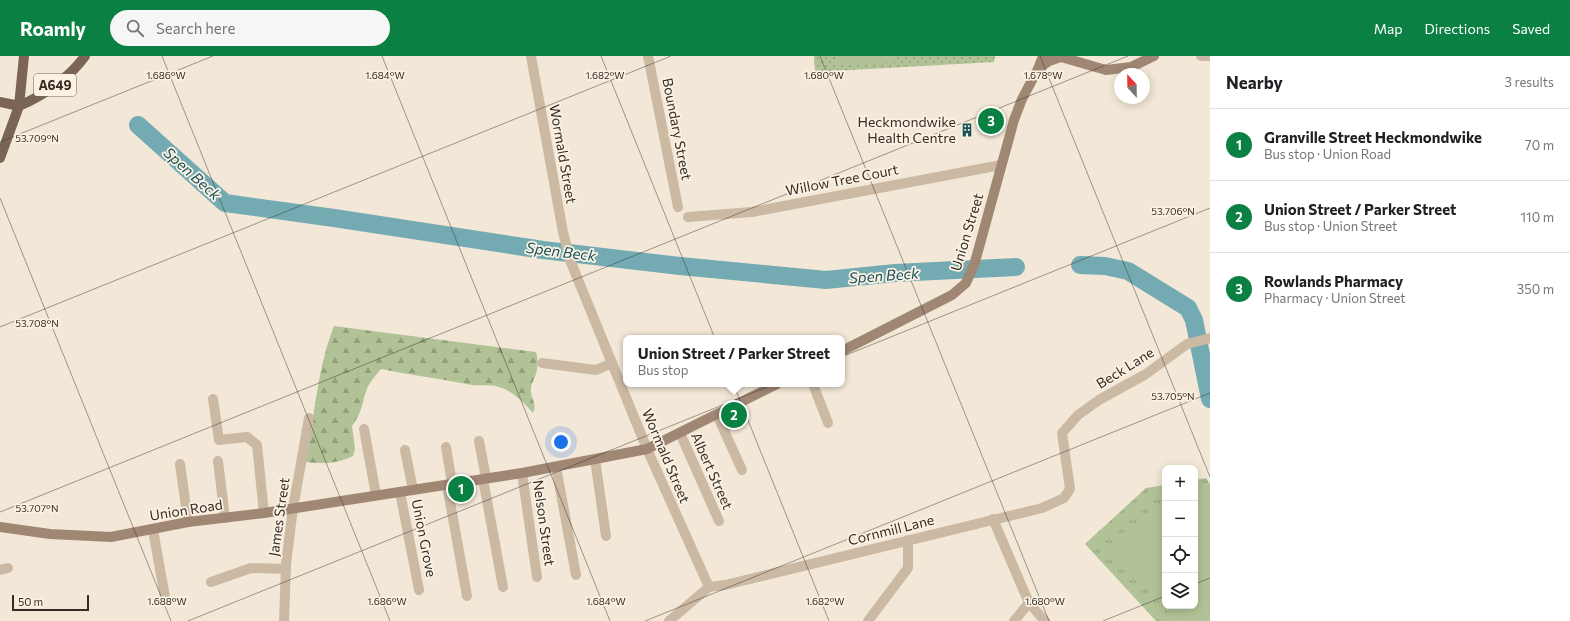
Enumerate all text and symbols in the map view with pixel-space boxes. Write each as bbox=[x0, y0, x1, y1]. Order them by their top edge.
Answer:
search box bbox=[110, 10, 390, 46]
text: Roamly bbox=[20, 17, 86, 40]
icon: search bbox=[124, 17, 146, 39]
text: Search here bbox=[156, 19, 235, 37]
text: Map bbox=[1374, 20, 1403, 37]
text: Directions bbox=[1425, 20, 1490, 37]
text: Saved bbox=[1512, 20, 1550, 37]
north arrow bbox=[1114, 68, 1150, 104]
text: 1.686°W bbox=[146, 69, 186, 81]
text: 1.684°W bbox=[365, 69, 405, 81]
text: 1.682°W bbox=[585, 69, 625, 81]
text: 1.680°W bbox=[804, 69, 844, 81]
text: 1.678°W bbox=[1024, 69, 1062, 81]
text: Nearby bbox=[1226, 72, 1283, 93]
road number: A649 bbox=[34, 74, 76, 96]
text: 3 results bbox=[1505, 74, 1554, 90]
street label: Boundary Street bbox=[659, 76, 696, 182]
street label: Wormald Street bbox=[546, 103, 581, 205]
pin: 3 bbox=[978, 106, 1004, 136]
place label: Heckmondwike Health Centre bbox=[857, 113, 956, 146]
building icon: Heckmondwike Health Centre bbox=[959, 122, 975, 138]
text: Granville Street Heckmondwike bbox=[1264, 128, 1482, 146]
text: 53.709°N bbox=[15, 132, 59, 144]
text: 1 bbox=[1236, 137, 1242, 153]
text: 70 m bbox=[1525, 137, 1554, 153]
water label: Spen Beck bbox=[161, 143, 225, 204]
text: Bus stop · Union Road bbox=[1264, 146, 1391, 162]
street label: Willow Tree Court bbox=[784, 160, 900, 199]
street label: Union Street bbox=[947, 191, 986, 273]
text: Union Street / Parker Street bbox=[1264, 200, 1456, 218]
text: 53.706°N bbox=[1151, 205, 1195, 217]
text: 2 bbox=[1235, 209, 1243, 225]
text: 110 m bbox=[1521, 209, 1554, 225]
text: Bus stop · Union Street bbox=[1264, 218, 1397, 234]
water label: Spen Beck bbox=[525, 238, 598, 264]
water label: Spen Beck bbox=[848, 264, 920, 286]
text: Rowlands Pharmacy bbox=[1264, 272, 1403, 290]
text: 3 bbox=[1235, 281, 1243, 297]
text: 350 m bbox=[1517, 281, 1554, 297]
text: Pharmacy · Union Street bbox=[1264, 290, 1406, 306]
text: 53.708°N bbox=[15, 317, 59, 329]
popup bbox=[623, 335, 845, 387]
street label: Beck Lane bbox=[1093, 343, 1157, 392]
text: Union Street / Parker Street bbox=[638, 344, 830, 362]
text: Bus stop bbox=[638, 362, 688, 378]
text: 53.705°N bbox=[1151, 390, 1195, 402]
pin: 2 bbox=[721, 400, 747, 430]
street label: Wormald Street bbox=[639, 406, 694, 506]
street label: Albert Street bbox=[688, 430, 737, 512]
your location bbox=[551, 432, 571, 452]
map controls bbox=[1162, 465, 1198, 609]
button: + bbox=[1162, 465, 1198, 501]
pin: 1 bbox=[448, 474, 474, 504]
street label: James Street bbox=[265, 476, 292, 558]
street label: Nelson Street bbox=[530, 479, 559, 567]
street label: Union Road bbox=[148, 495, 224, 524]
street label: Union Grove bbox=[409, 498, 440, 578]
button: − bbox=[1162, 501, 1198, 537]
text: 53.707°N bbox=[16, 502, 58, 514]
street label: Cornmill Lane bbox=[846, 511, 936, 548]
button: locate bbox=[1162, 537, 1198, 573]
button: layers bbox=[1162, 573, 1198, 609]
scale bar bbox=[12, 593, 89, 612]
text: 50 m bbox=[18, 595, 43, 608]
text: 1.688°W bbox=[147, 595, 187, 607]
text: 1.686°W bbox=[367, 595, 407, 607]
text: 1.684°W bbox=[586, 595, 626, 607]
text: 1.682°W bbox=[805, 595, 845, 607]
text: 1.680°W bbox=[1025, 595, 1065, 607]

